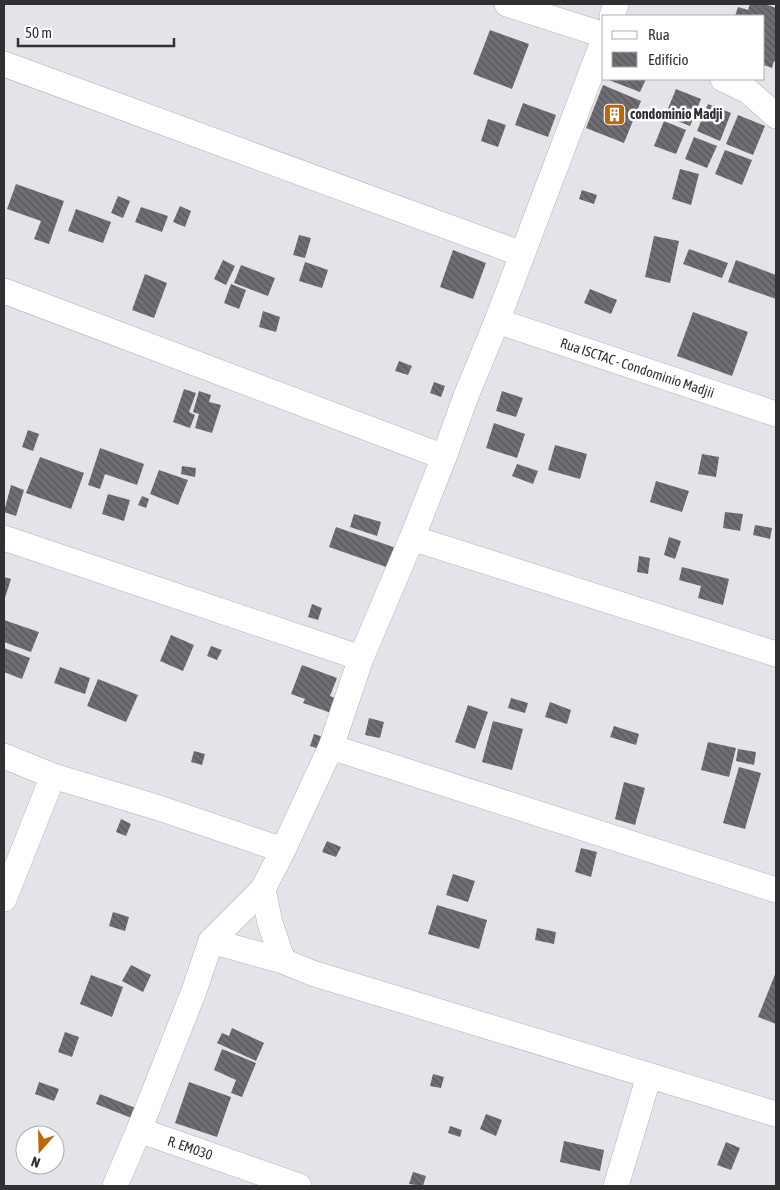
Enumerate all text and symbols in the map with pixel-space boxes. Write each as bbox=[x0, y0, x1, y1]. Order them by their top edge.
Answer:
scale bar bbox=[18, 15, 174, 47]
legend bbox=[602, 15, 765, 80]
text: 50 m bbox=[25, 24, 52, 41]
text: Rua bbox=[648, 26, 670, 43]
text: Edifício bbox=[648, 51, 689, 68]
building icon: condominio Madji bbox=[602, 102, 626, 126]
place label: condominio Madji bbox=[630, 106, 723, 122]
street label: Rua ISCTAC - Condominio Madjii bbox=[558, 335, 716, 401]
north arrow bbox=[15, 1125, 65, 1175]
street label: R. EM030 bbox=[165, 1133, 215, 1163]
text: N bbox=[29, 1153, 42, 1171]

